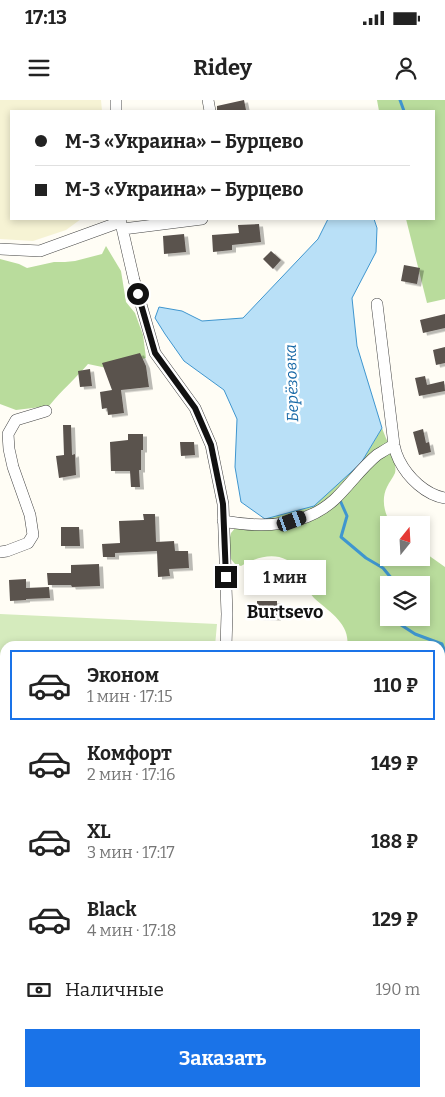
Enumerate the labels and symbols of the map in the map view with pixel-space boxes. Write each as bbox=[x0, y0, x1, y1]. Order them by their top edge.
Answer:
route start bbox=[127, 283, 149, 305]
water label: Берёзовка bbox=[281, 344, 302, 422]
car bbox=[275, 509, 308, 533]
north arrow bbox=[380, 516, 430, 566]
callout: 1 мин bbox=[244, 560, 326, 594]
route end bbox=[215, 566, 237, 588]
district label: Burtsevo bbox=[247, 601, 323, 623]

